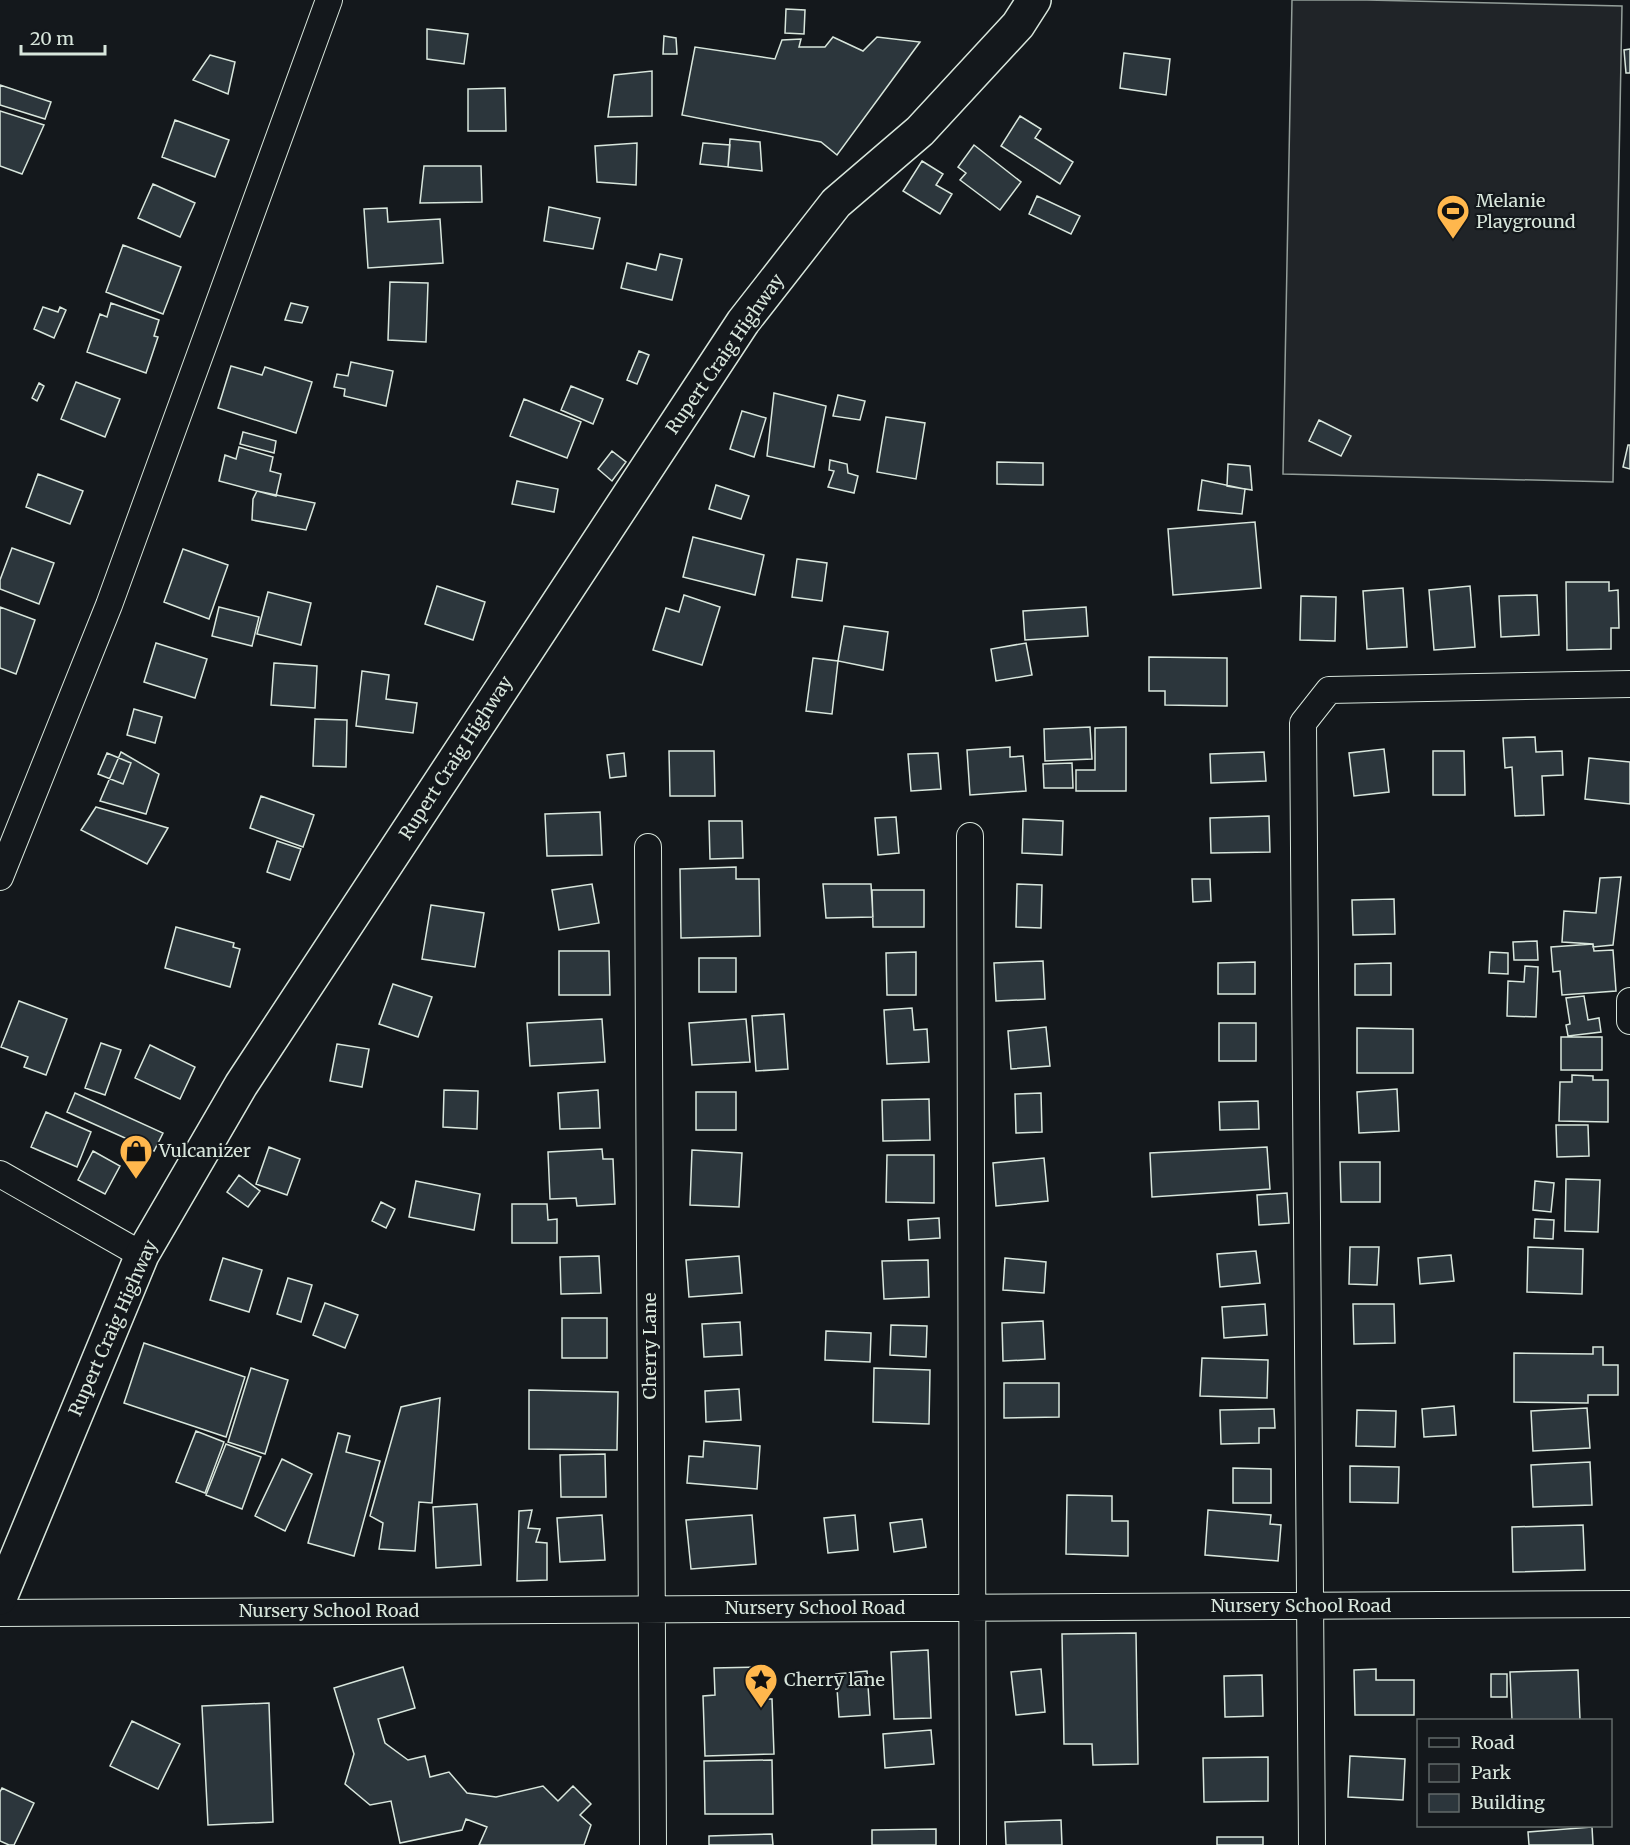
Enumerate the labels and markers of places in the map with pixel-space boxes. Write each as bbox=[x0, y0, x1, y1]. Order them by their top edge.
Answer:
place label: Melanie Playground bbox=[1476, 189, 1576, 233]
sports icon: Melanie Playground bbox=[1435, 193, 1471, 240]
shop icon: Vulcanizer bbox=[118, 1133, 154, 1180]
place label: Vulcanizer bbox=[158, 1139, 251, 1162]
place icon: Cherry lane bbox=[743, 1662, 779, 1709]
place label: Cherry lane bbox=[784, 1668, 885, 1691]

